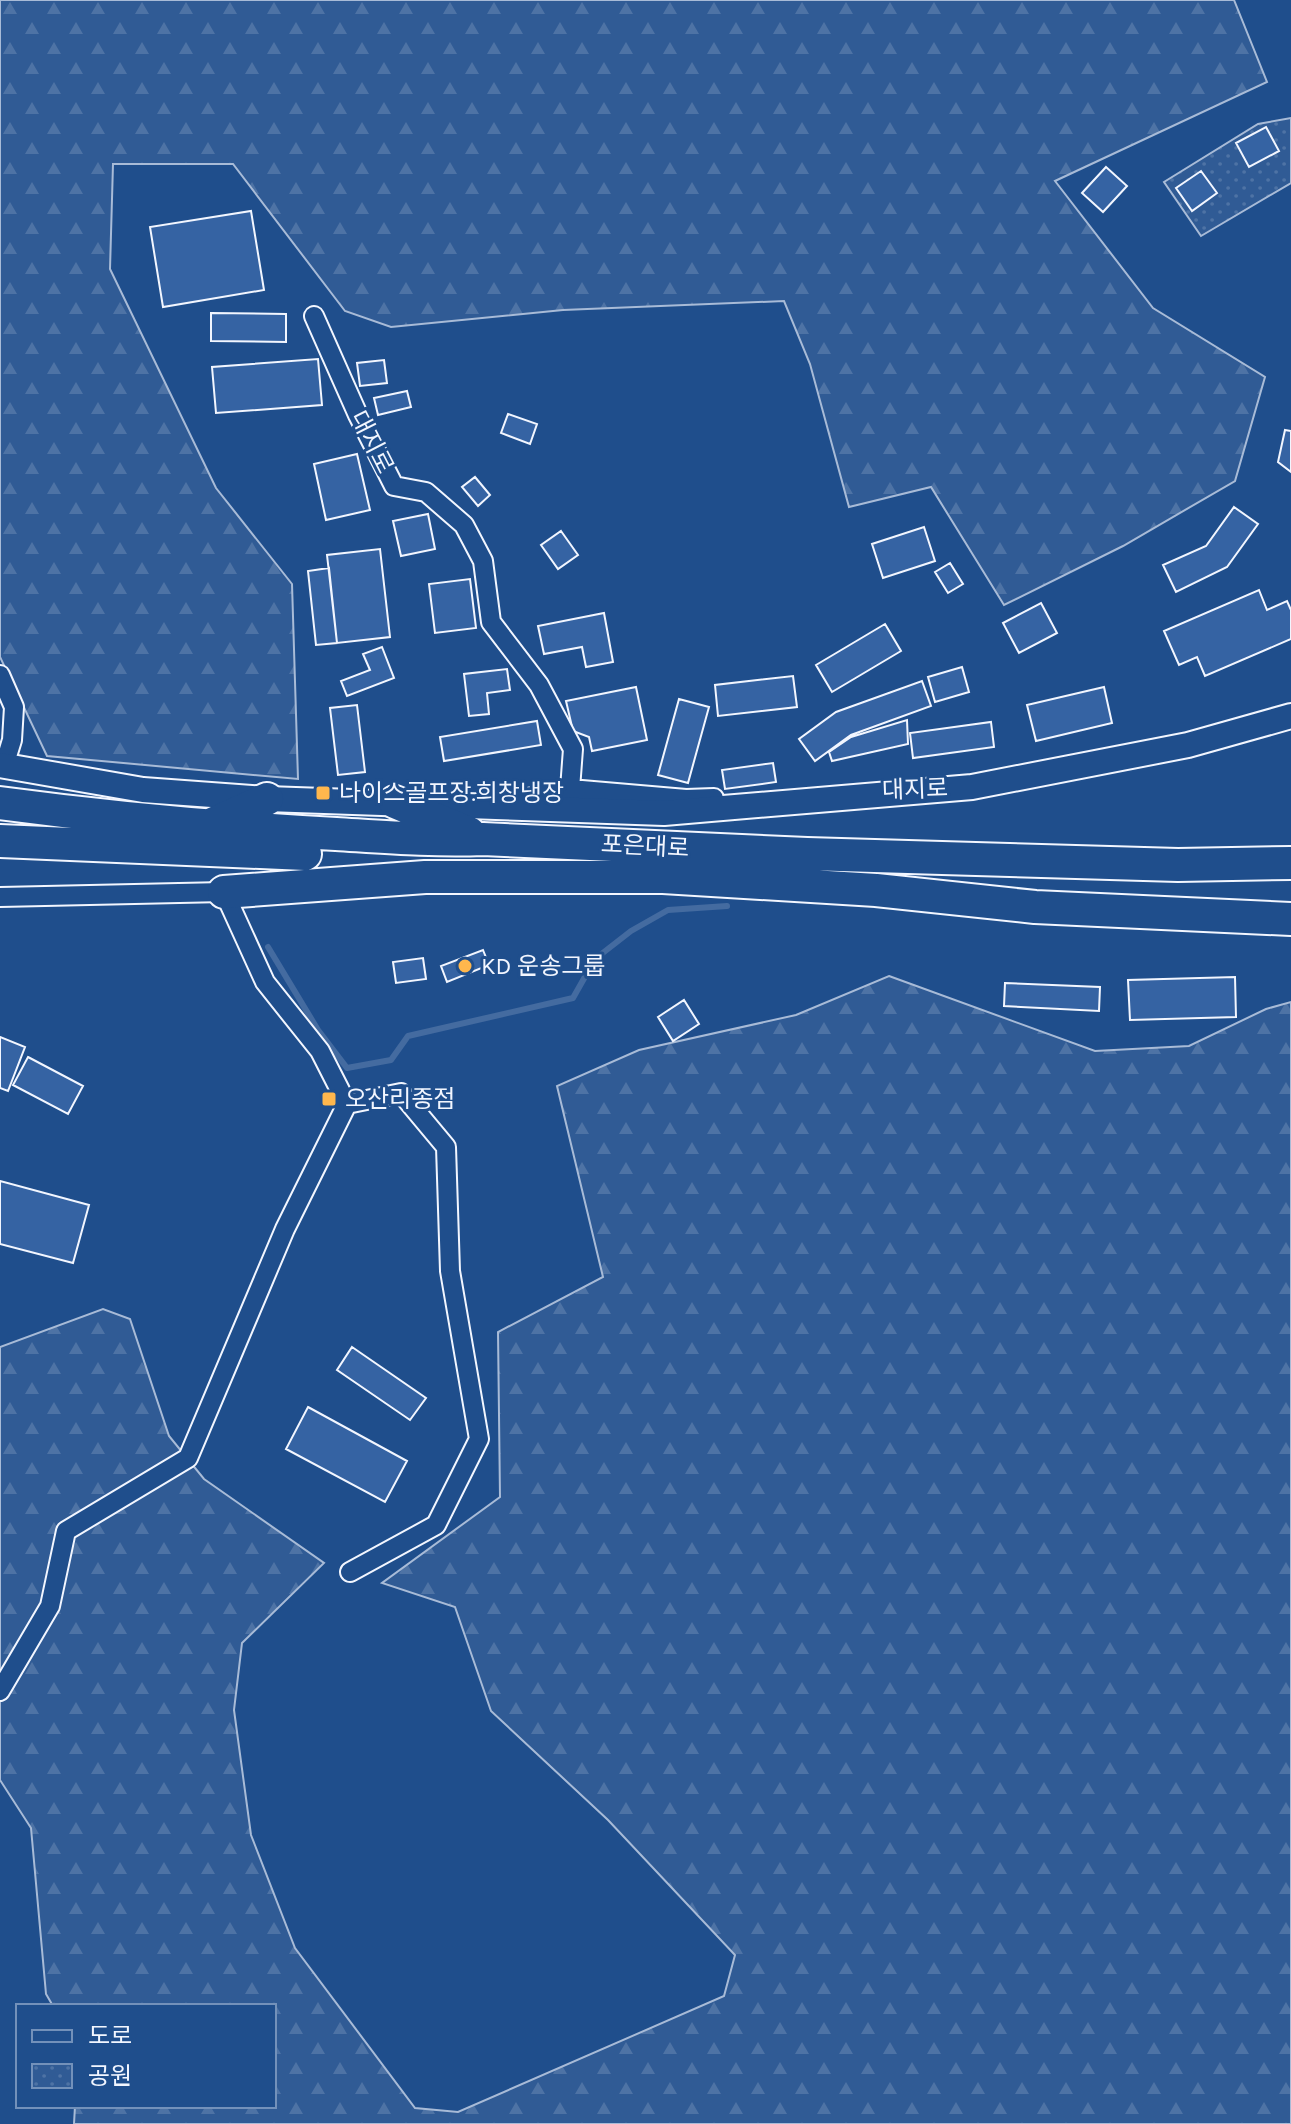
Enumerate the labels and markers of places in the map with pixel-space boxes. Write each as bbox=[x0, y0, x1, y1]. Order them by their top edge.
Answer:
place label: 나이스골프장.희창냉장 bbox=[339, 779, 564, 807]
marker: 나이스골프장.희창냉장 bbox=[314, 784, 332, 802]
place label: KD 운송그룹 bbox=[481, 952, 605, 980]
marker: KD 운송그룹 bbox=[456, 957, 474, 975]
place label: 오산리종점 bbox=[345, 1085, 455, 1113]
marker: 오산리종점 bbox=[320, 1090, 338, 1108]

